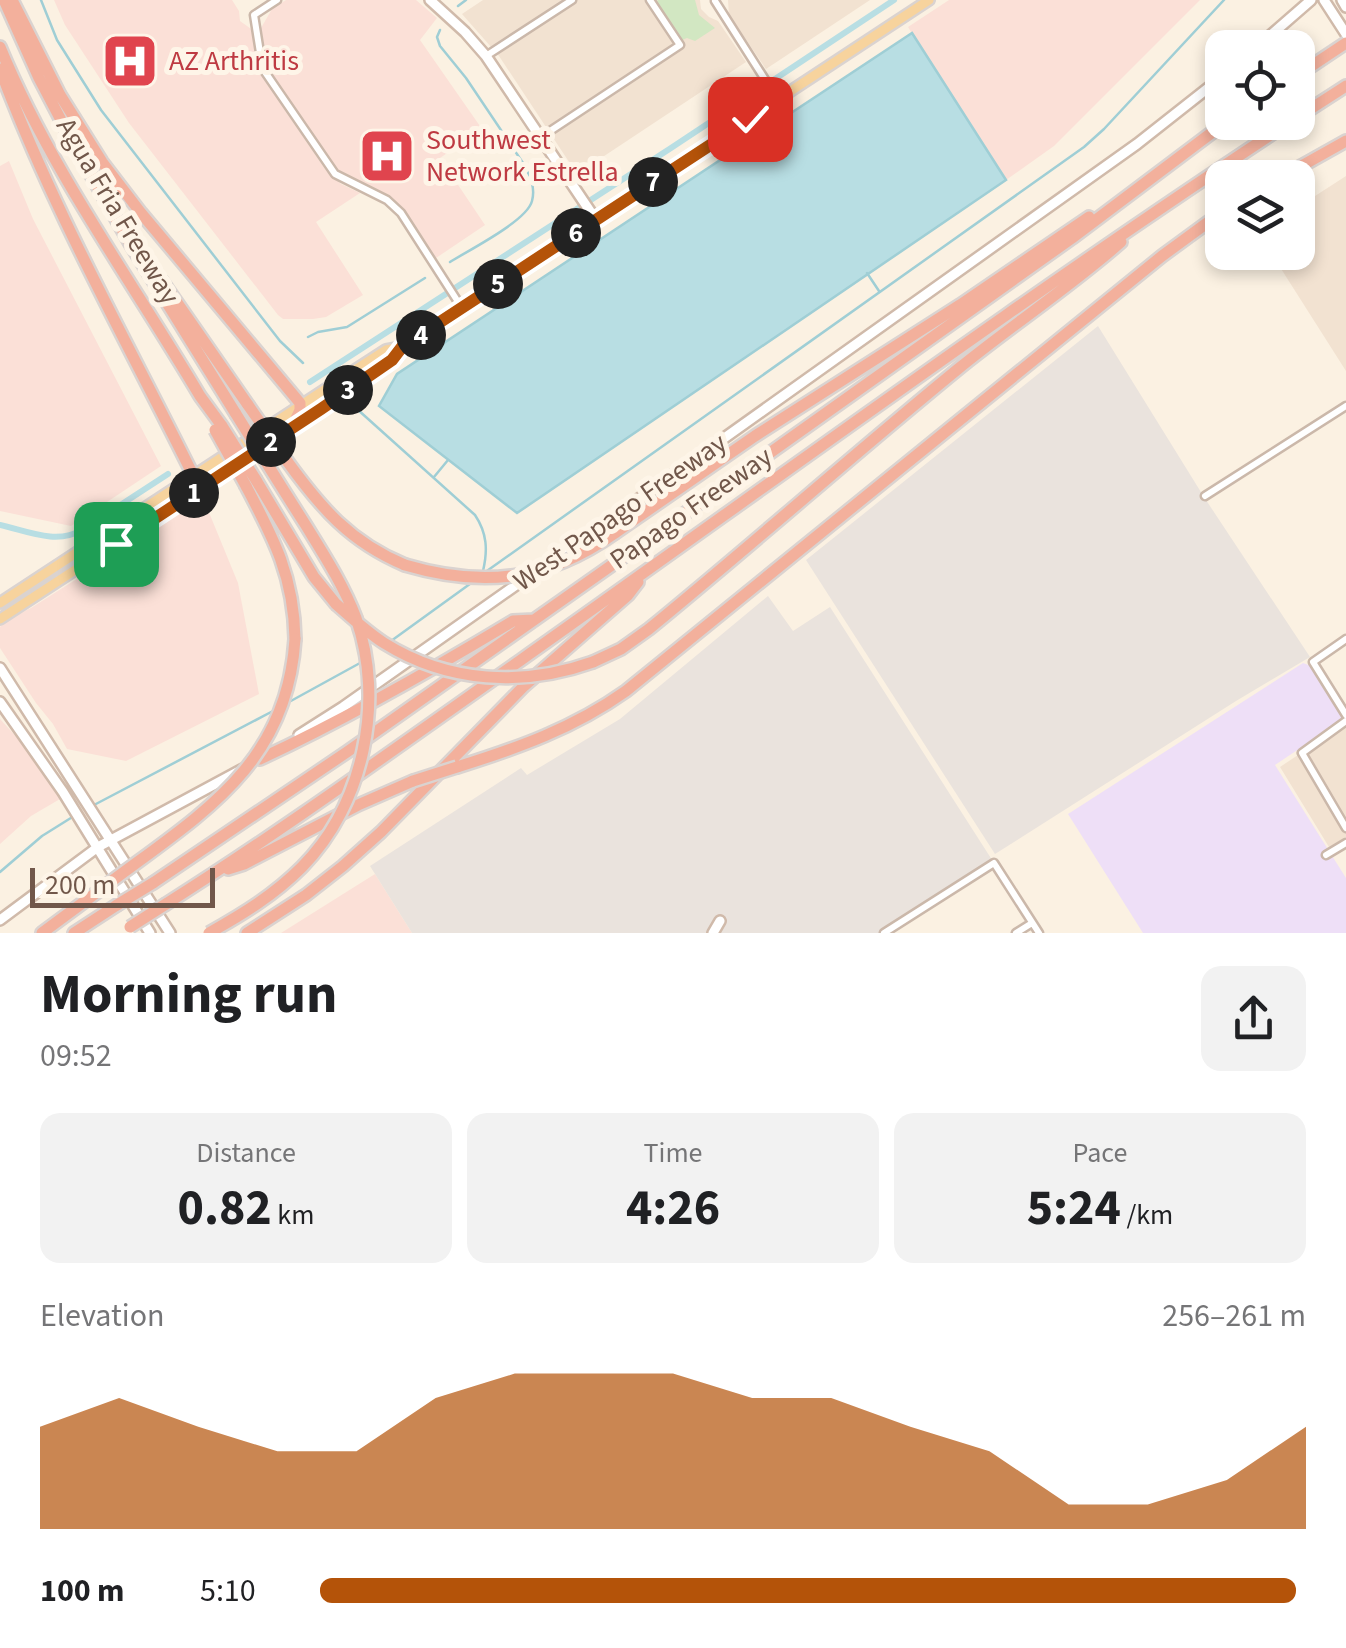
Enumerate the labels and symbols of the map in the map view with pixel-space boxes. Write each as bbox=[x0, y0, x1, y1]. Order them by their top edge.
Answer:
hospital icon: AZ Arthritis bbox=[100, 31, 160, 91]
place label: AZ Arthritis bbox=[169, 41, 299, 81]
pin bbox=[708, 77, 793, 162]
street label: Agua Fria Freeway bbox=[46, 110, 190, 312]
place label: Southwest Network Estrella bbox=[426, 120, 619, 192]
hospital icon: Southwest Network Estrella bbox=[357, 126, 417, 186]
pin: 7 bbox=[628, 157, 678, 207]
pin: 6 bbox=[551, 208, 601, 258]
pin: 5 bbox=[473, 259, 523, 309]
pin: 4 bbox=[396, 310, 446, 360]
pin: 3 bbox=[323, 365, 373, 415]
pin: 2 bbox=[246, 417, 296, 467]
street label: West Papago Freeway bbox=[505, 423, 735, 601]
street label: Papago Freeway bbox=[602, 437, 780, 579]
pin: 1 bbox=[169, 468, 219, 518]
pin bbox=[74, 502, 159, 587]
scale bar bbox=[30, 863, 215, 908]

